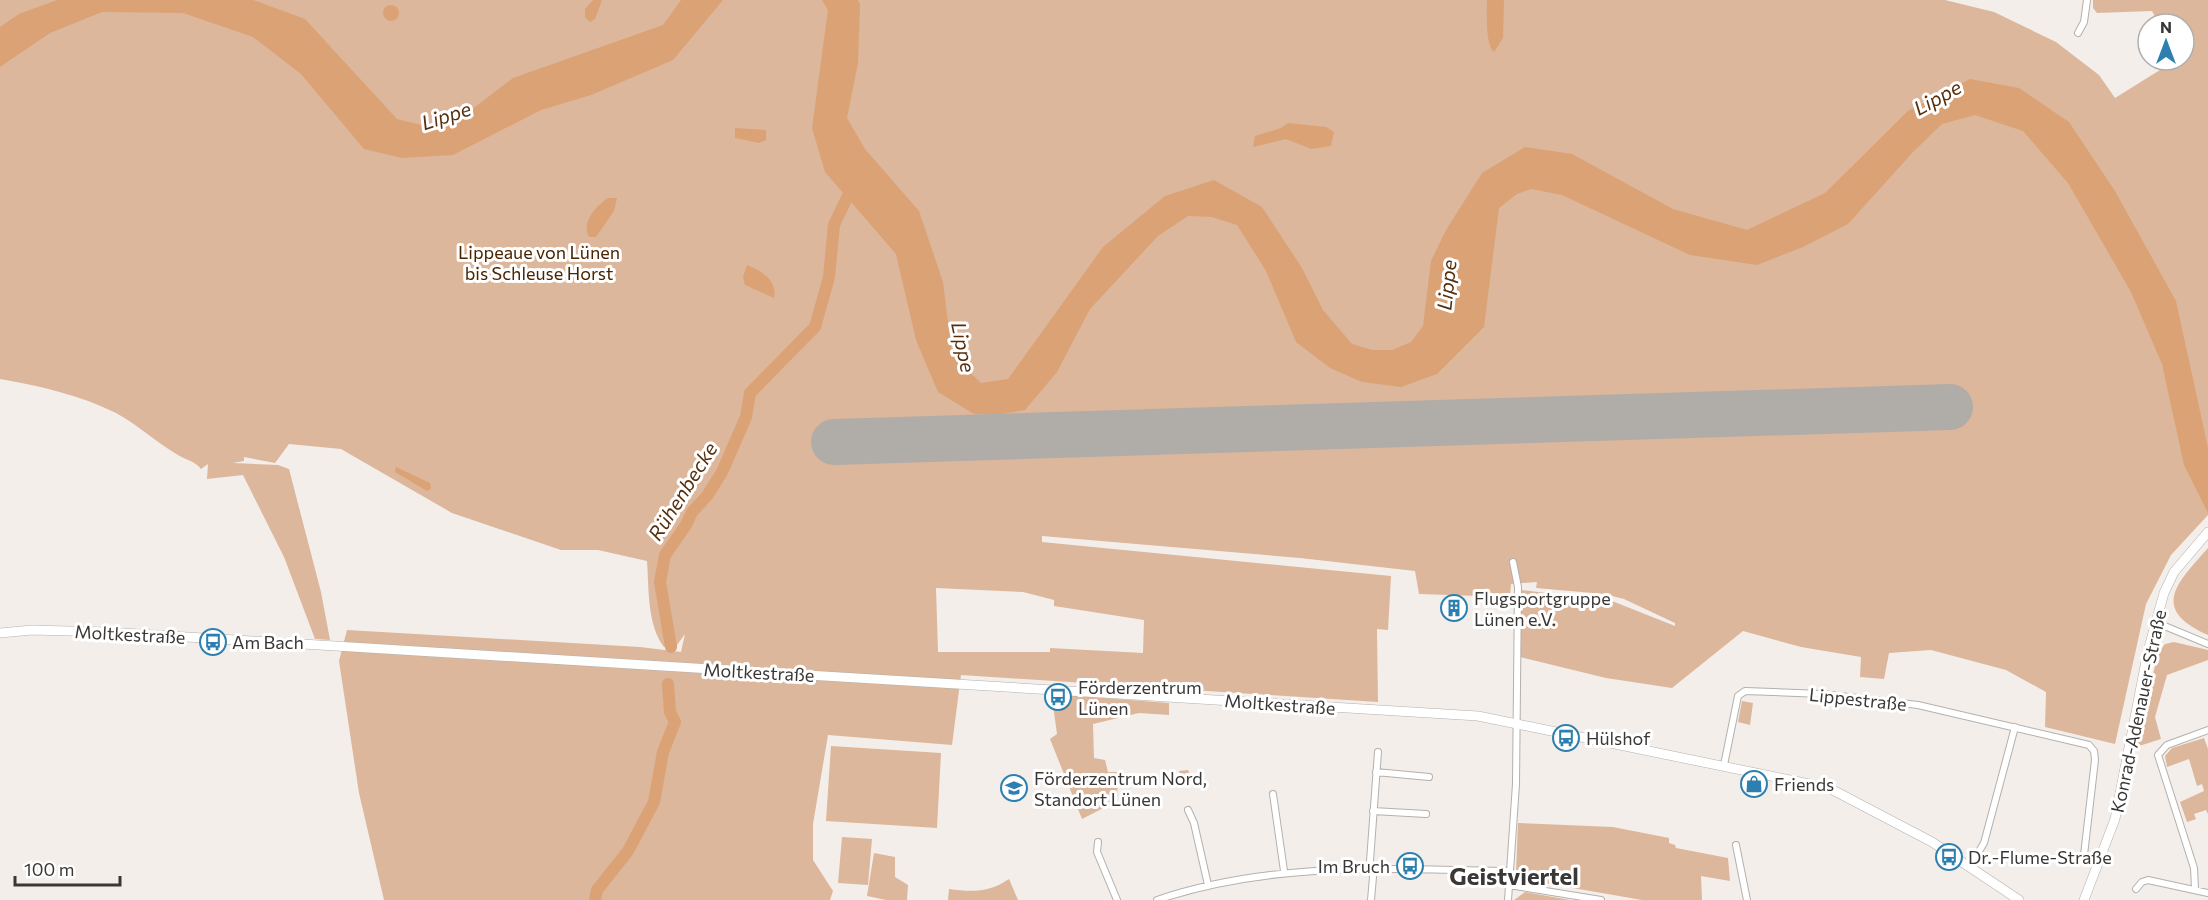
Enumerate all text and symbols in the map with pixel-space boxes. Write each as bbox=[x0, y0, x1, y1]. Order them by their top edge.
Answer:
north arrow bbox=[2136, 12, 2196, 72]
text: N bbox=[2160, 17, 2172, 36]
water label: Lippe bbox=[1909, 74, 1965, 120]
water label: Lippe bbox=[418, 96, 474, 134]
park label: Lippeaue von Lünen bis Schleuse Horst bbox=[458, 241, 620, 284]
water label: Lippe bbox=[1431, 258, 1461, 312]
water label: Lippe bbox=[947, 320, 981, 375]
water label: Rühenbecke bbox=[642, 437, 722, 544]
place label: Flugsportgruppe Lünen e.V. bbox=[1474, 587, 1611, 630]
building icon: Flugsportgruppe Lünen e.V. bbox=[1439, 593, 1469, 623]
street label: Konrad-Adenauer-Straße bbox=[2106, 607, 2170, 815]
street label: Moltkestraße bbox=[74, 620, 186, 648]
bus stop icon: Am Bach bbox=[198, 627, 228, 657]
place label: Am Bach bbox=[232, 631, 304, 653]
street label: Moltkestraße bbox=[703, 658, 815, 686]
place label: Förderzentrum Lünen bbox=[1078, 676, 1202, 719]
bus stop icon: Förderzentrum Lünen bbox=[1043, 682, 1073, 712]
street label: Lippestraße bbox=[1808, 683, 1908, 715]
street label: Moltkestraße bbox=[1224, 689, 1336, 719]
bus stop icon: Hülshof bbox=[1551, 723, 1581, 753]
place label: Hülshof bbox=[1586, 727, 1651, 749]
place label: Förderzentrum Nord, Standort Lünen bbox=[1034, 767, 1207, 810]
shop icon: Friends bbox=[1739, 769, 1769, 799]
school or university icon: Förderzentrum Nord, Standort Lünen bbox=[999, 773, 1029, 803]
place label: Friends bbox=[1774, 773, 1834, 795]
bus stop icon: Dr.-Flume-Straße bbox=[1934, 842, 1964, 872]
place label: Dr.-Flume-Straße bbox=[1968, 846, 2112, 868]
scale bar bbox=[15, 849, 120, 887]
bus stop icon: Im Bruch bbox=[1395, 851, 1425, 881]
place label: Im Bruch bbox=[1318, 855, 1390, 877]
text: 100 m bbox=[24, 858, 74, 880]
district label: Geistviertel bbox=[1449, 861, 1579, 890]

